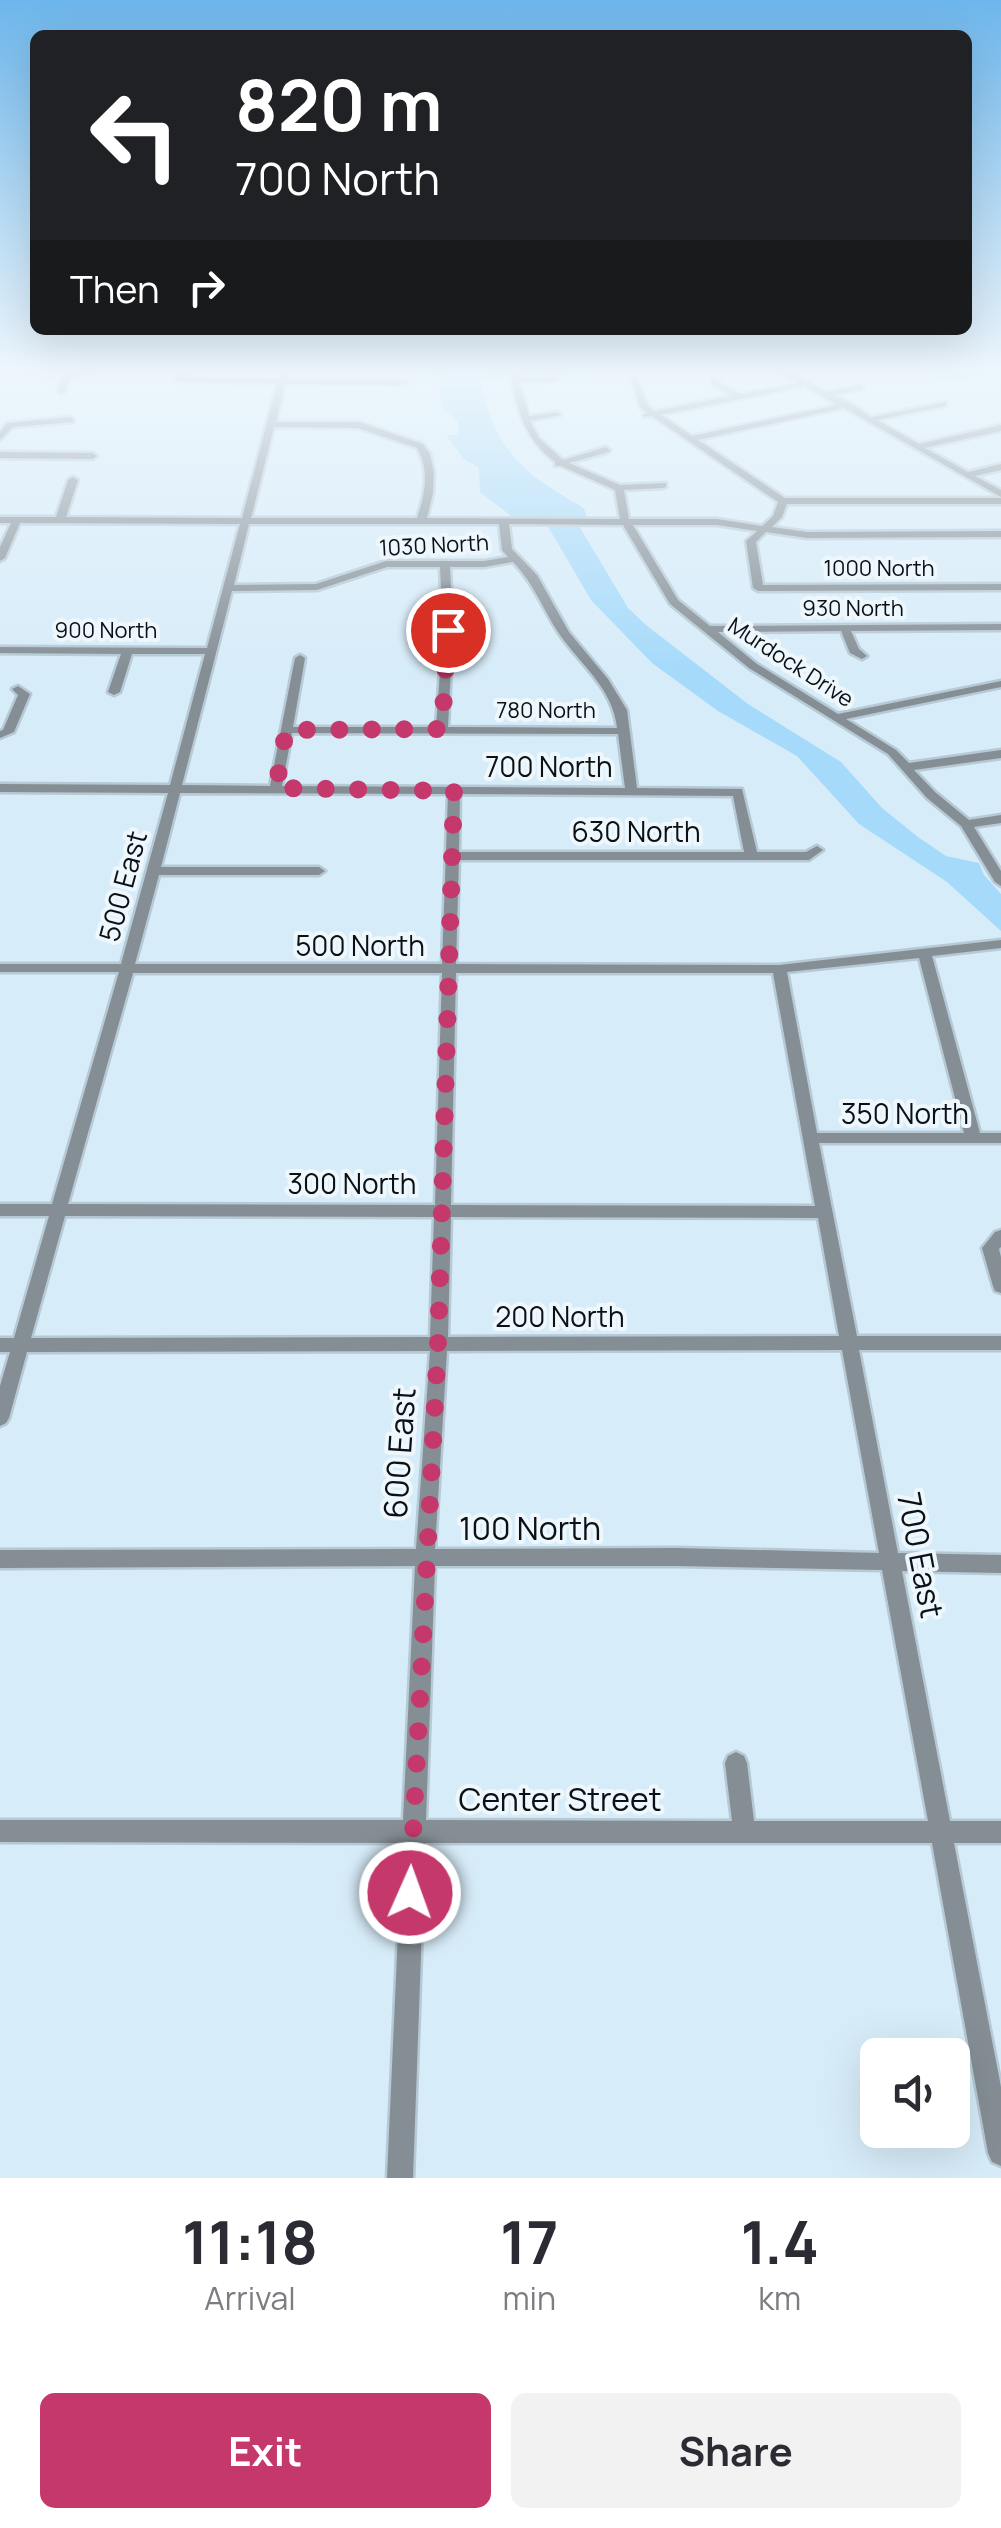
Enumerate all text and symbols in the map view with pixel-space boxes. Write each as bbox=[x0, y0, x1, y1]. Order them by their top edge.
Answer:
text: 820 m bbox=[235, 56, 443, 152]
icon: left bbox=[70, 70, 200, 200]
text: 700 North bbox=[235, 147, 440, 209]
icon: right bbox=[179, 260, 234, 315]
text: Then bbox=[70, 262, 159, 314]
street label: 1030 North bbox=[378, 527, 490, 563]
street label: 1000 North bbox=[823, 553, 935, 583]
pin bbox=[406, 588, 491, 673]
street label: 930 North bbox=[802, 593, 904, 623]
icon: arrive bbox=[421, 603, 476, 658]
street label: Murdock Drive bbox=[722, 610, 860, 714]
street label: 900 North bbox=[55, 615, 157, 645]
street label: 780 North bbox=[496, 695, 596, 725]
street label: 700 North bbox=[485, 747, 613, 785]
street label: 630 North bbox=[571, 812, 701, 850]
street label: 500 East bbox=[89, 826, 155, 946]
street label: 500 North bbox=[295, 926, 425, 964]
street label: 350 North bbox=[841, 1094, 969, 1132]
street label: 300 North bbox=[288, 1164, 416, 1202]
street label: 200 North bbox=[495, 1297, 625, 1335]
street label: 600 East bbox=[372, 1386, 426, 1520]
street label: 700 East bbox=[887, 1488, 955, 1622]
street label: 100 North bbox=[459, 1506, 601, 1550]
street label: Center Street bbox=[459, 1777, 661, 1821]
position arrow bbox=[358, 1841, 462, 1945]
map controls bbox=[860, 2038, 970, 2148]
button: sound bbox=[860, 2038, 970, 2148]
text: 11:18 bbox=[182, 2200, 318, 2282]
text: 17 bbox=[500, 2200, 558, 2282]
text: 1.4 bbox=[740, 2200, 819, 2282]
text: Arrival bbox=[204, 2276, 296, 2320]
text: min bbox=[502, 2276, 556, 2320]
text: km bbox=[758, 2276, 801, 2320]
button: Exit bbox=[40, 2393, 491, 2508]
button: Share bbox=[511, 2393, 961, 2508]

